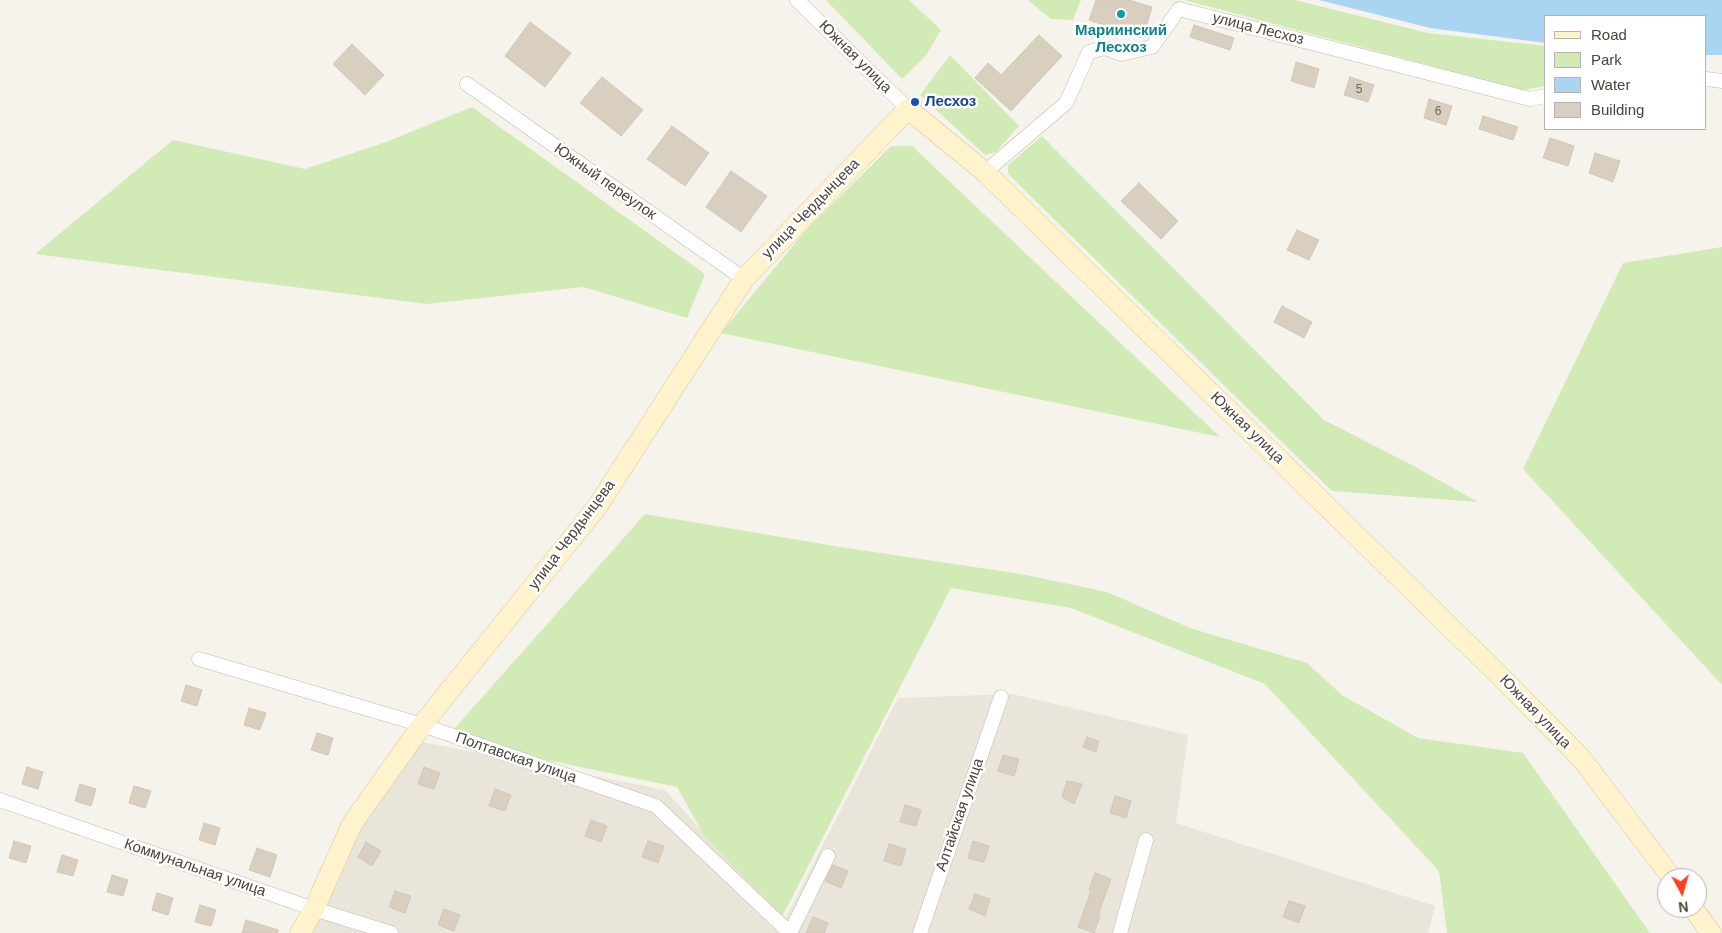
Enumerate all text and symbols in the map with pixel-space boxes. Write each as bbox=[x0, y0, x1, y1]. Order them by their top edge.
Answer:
marker: Мариинский Лесхоз bbox=[1115, 8, 1127, 20]
street label: улица Лесхоз bbox=[1210, 9, 1306, 49]
legend bbox=[1544, 15, 1707, 130]
street label: Южная улица bbox=[815, 17, 895, 97]
place label: Мариинский Лесхоз bbox=[1075, 22, 1167, 57]
text: Road bbox=[1591, 26, 1627, 43]
text: Park bbox=[1591, 51, 1622, 68]
text: Water bbox=[1591, 76, 1630, 93]
house number: 5 bbox=[1356, 83, 1362, 97]
place label: Лесхоз bbox=[925, 93, 976, 111]
marker: Лесхоз bbox=[909, 96, 921, 108]
text: Building bbox=[1591, 101, 1644, 118]
house number: 6 bbox=[1435, 105, 1441, 119]
street label: Южный переулок bbox=[550, 140, 660, 224]
street label: улица Чердынцева bbox=[759, 155, 863, 263]
street label: Южная улица bbox=[1206, 388, 1288, 468]
street label: улица Чердынцева bbox=[525, 477, 619, 593]
street label: Южная улица bbox=[1495, 671, 1575, 753]
street label: Полтавская улица bbox=[453, 729, 579, 787]
street label: Алтайская улица bbox=[932, 756, 988, 874]
street label: Коммунальная улица bbox=[122, 835, 268, 901]
north arrow bbox=[1657, 868, 1707, 918]
text: N bbox=[1678, 898, 1689, 915]

